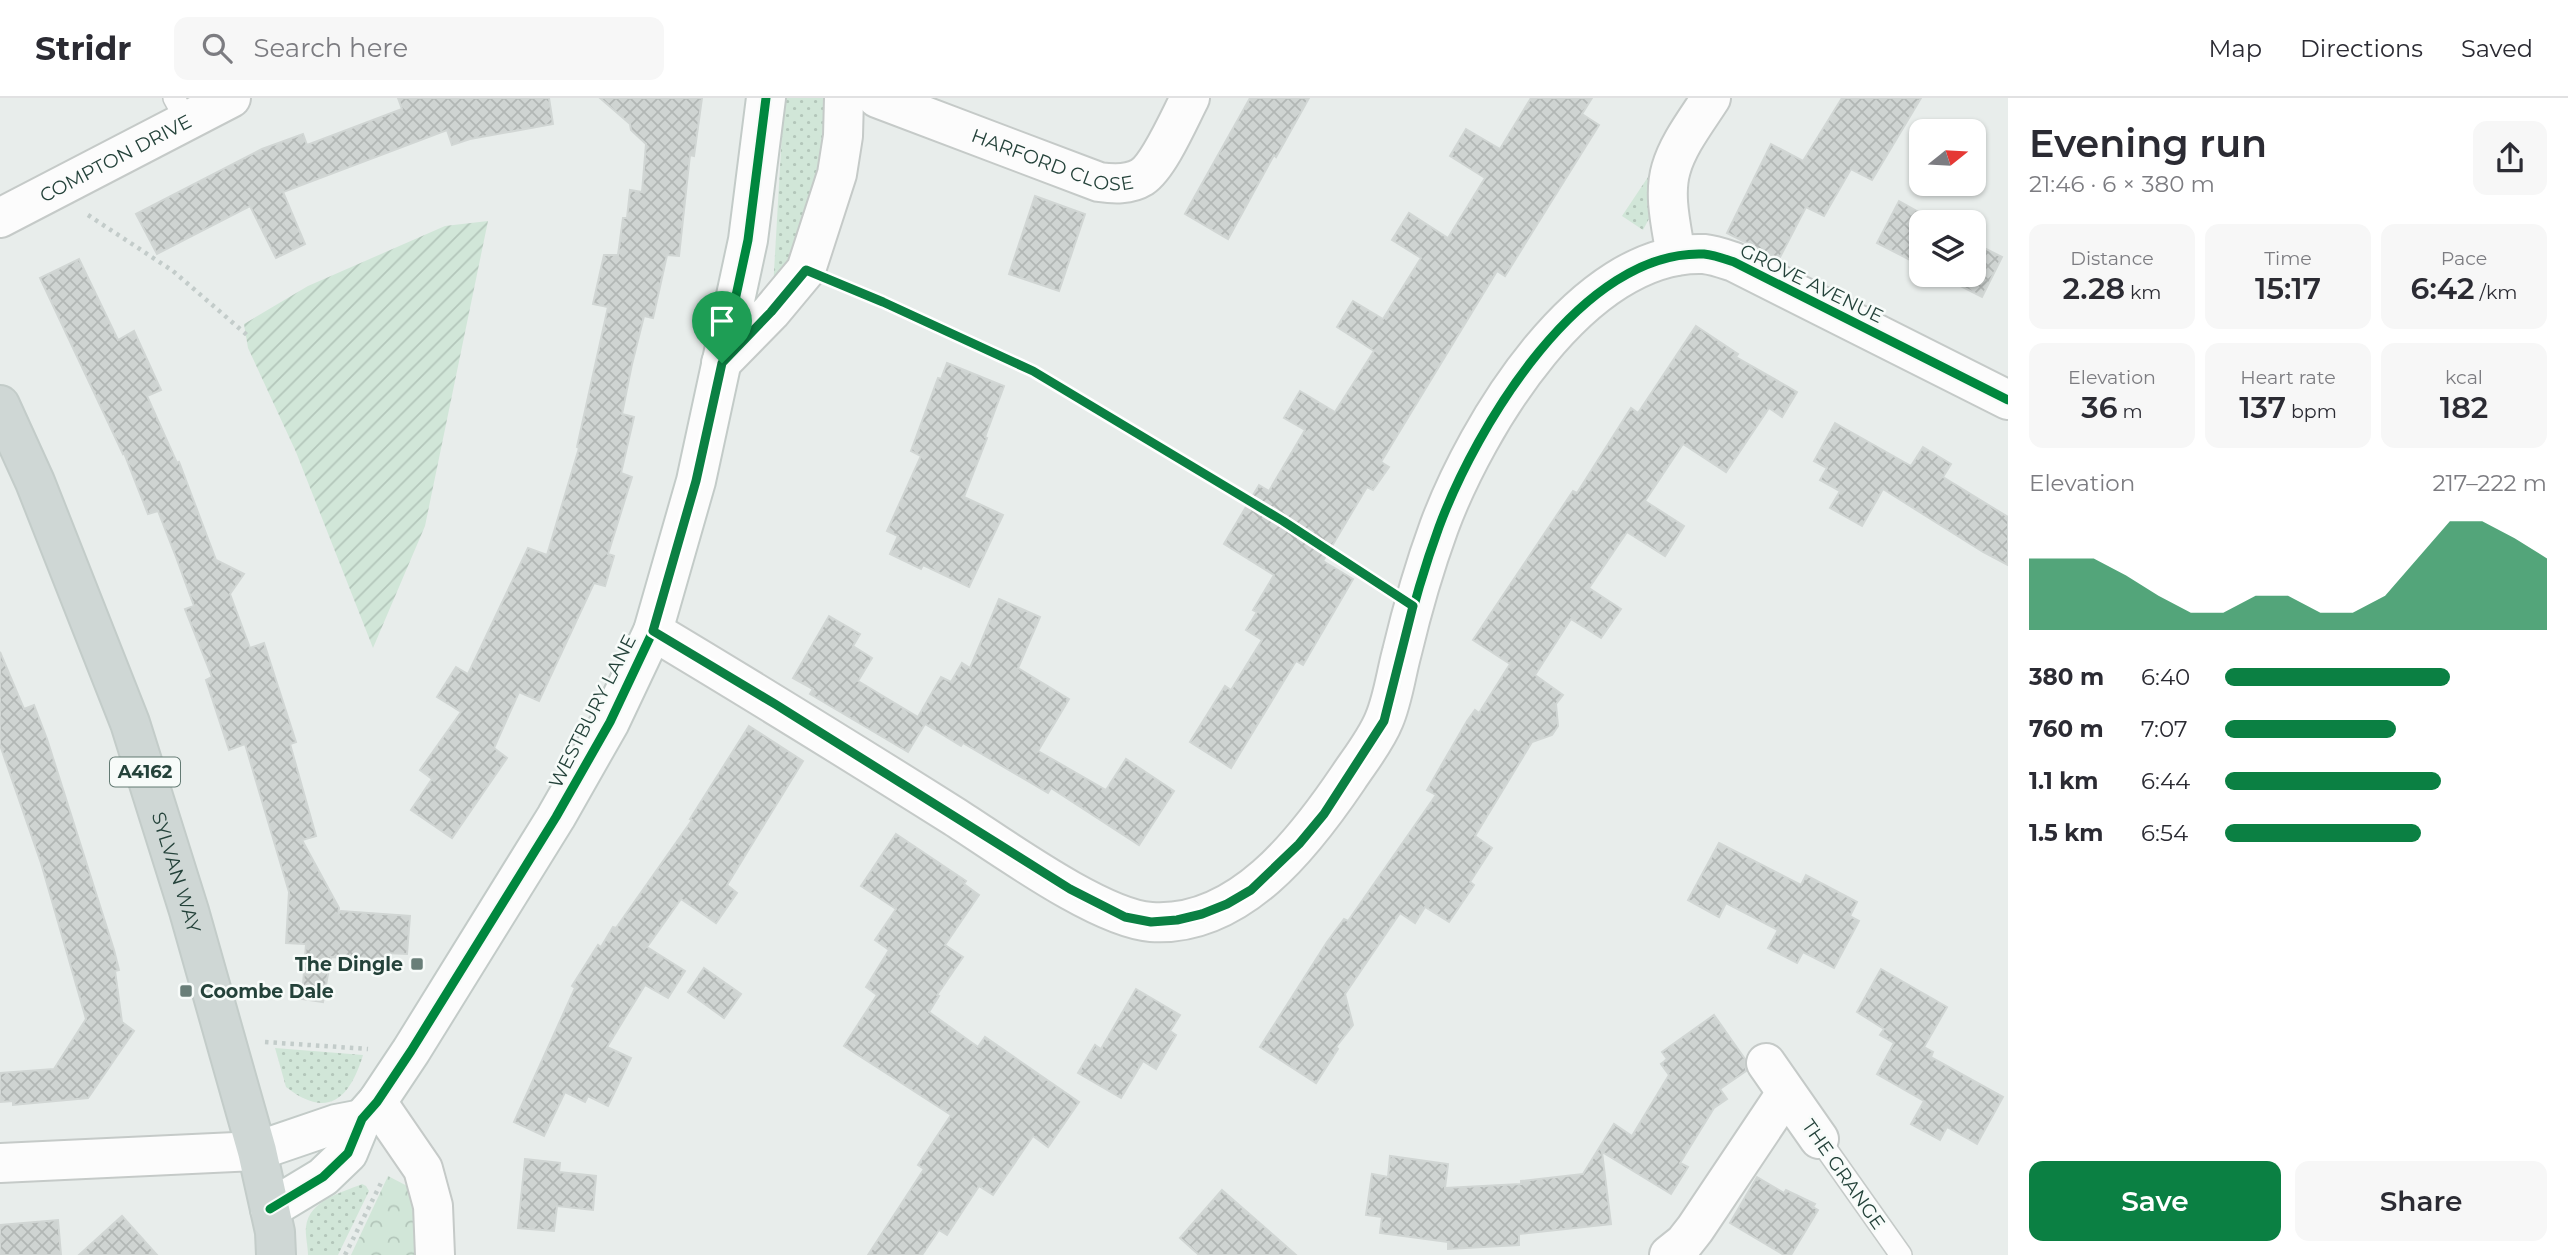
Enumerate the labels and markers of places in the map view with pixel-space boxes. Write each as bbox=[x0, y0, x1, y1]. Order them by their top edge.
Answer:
pin bbox=[692, 291, 752, 363]
place label: The Dingle bbox=[295, 953, 403, 976]
marker: The Dingle bbox=[409, 956, 425, 972]
place label: Coombe Dale bbox=[200, 980, 334, 1003]
marker: Coombe Dale bbox=[178, 983, 194, 999]

